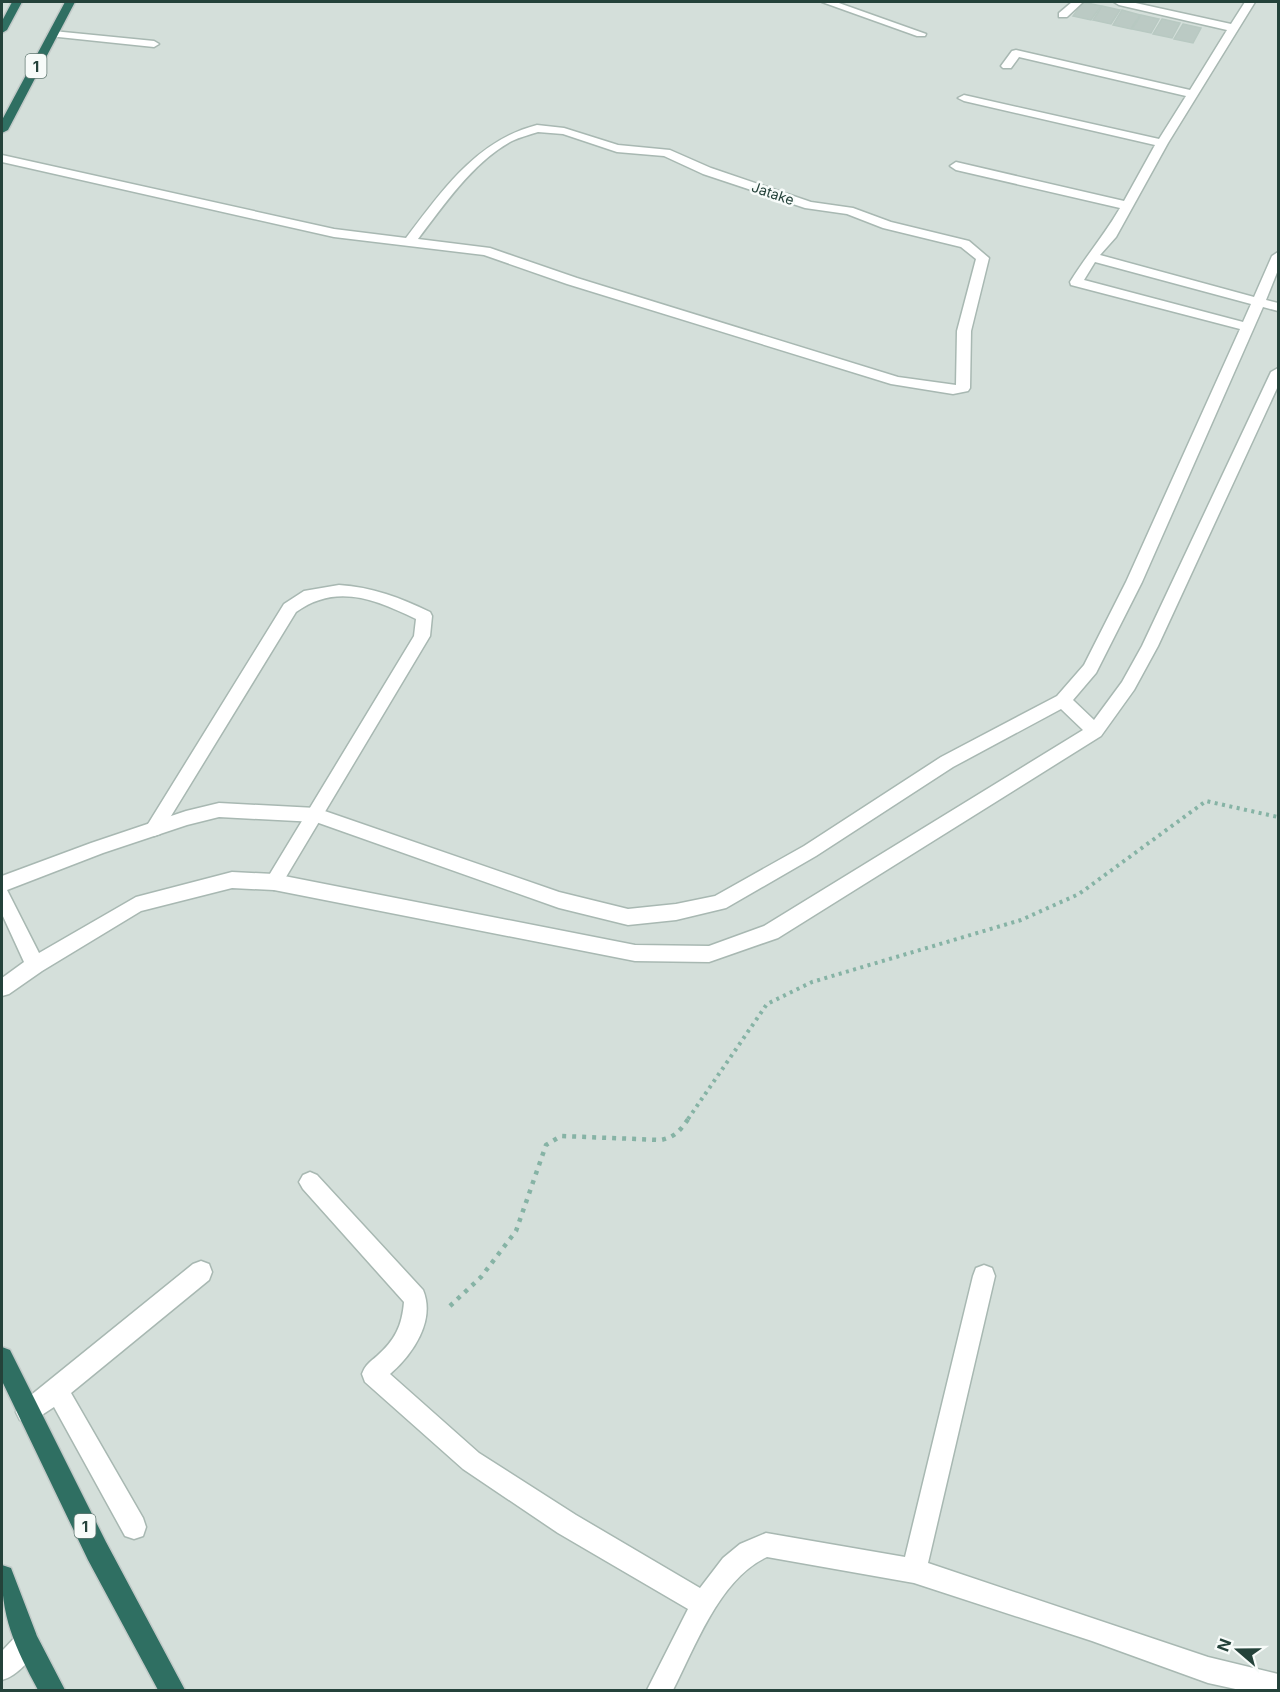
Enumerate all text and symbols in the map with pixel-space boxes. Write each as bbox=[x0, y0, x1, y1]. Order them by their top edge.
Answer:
road number: 1 bbox=[26, 54, 46, 78]
street label: Jatake bbox=[749, 178, 797, 208]
road number: 1 bbox=[74, 1514, 96, 1538]
north arrow bbox=[1208, 1620, 1268, 1680]
text: N bbox=[1212, 1636, 1235, 1654]

